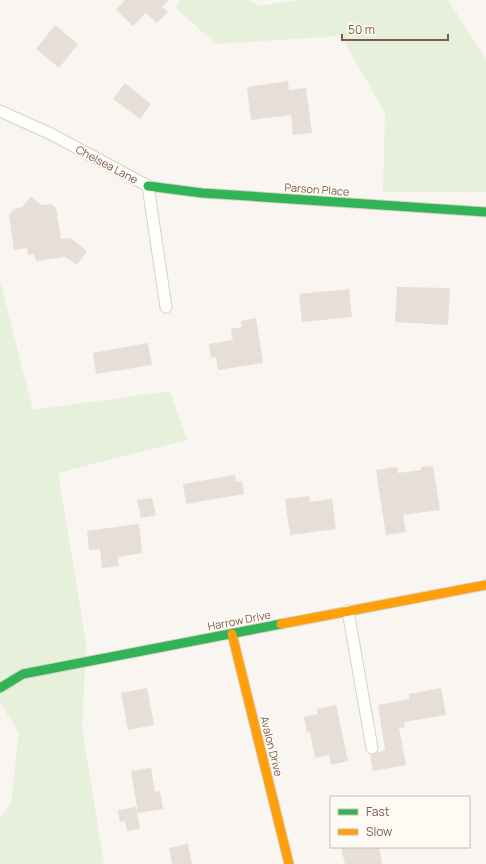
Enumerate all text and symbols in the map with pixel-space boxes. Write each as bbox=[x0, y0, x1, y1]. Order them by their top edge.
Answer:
scale bar bbox=[342, 16, 448, 42]
text: 50 m bbox=[348, 21, 375, 38]
street label: Chelsea Lane bbox=[73, 141, 141, 187]
street label: Parson Place bbox=[284, 179, 350, 199]
street label: Harrow Drive bbox=[206, 606, 272, 633]
street label: Avalon Drive bbox=[257, 714, 287, 778]
legend bbox=[330, 796, 470, 848]
text: Fast bbox=[366, 803, 390, 820]
text: Slow bbox=[366, 823, 392, 840]

